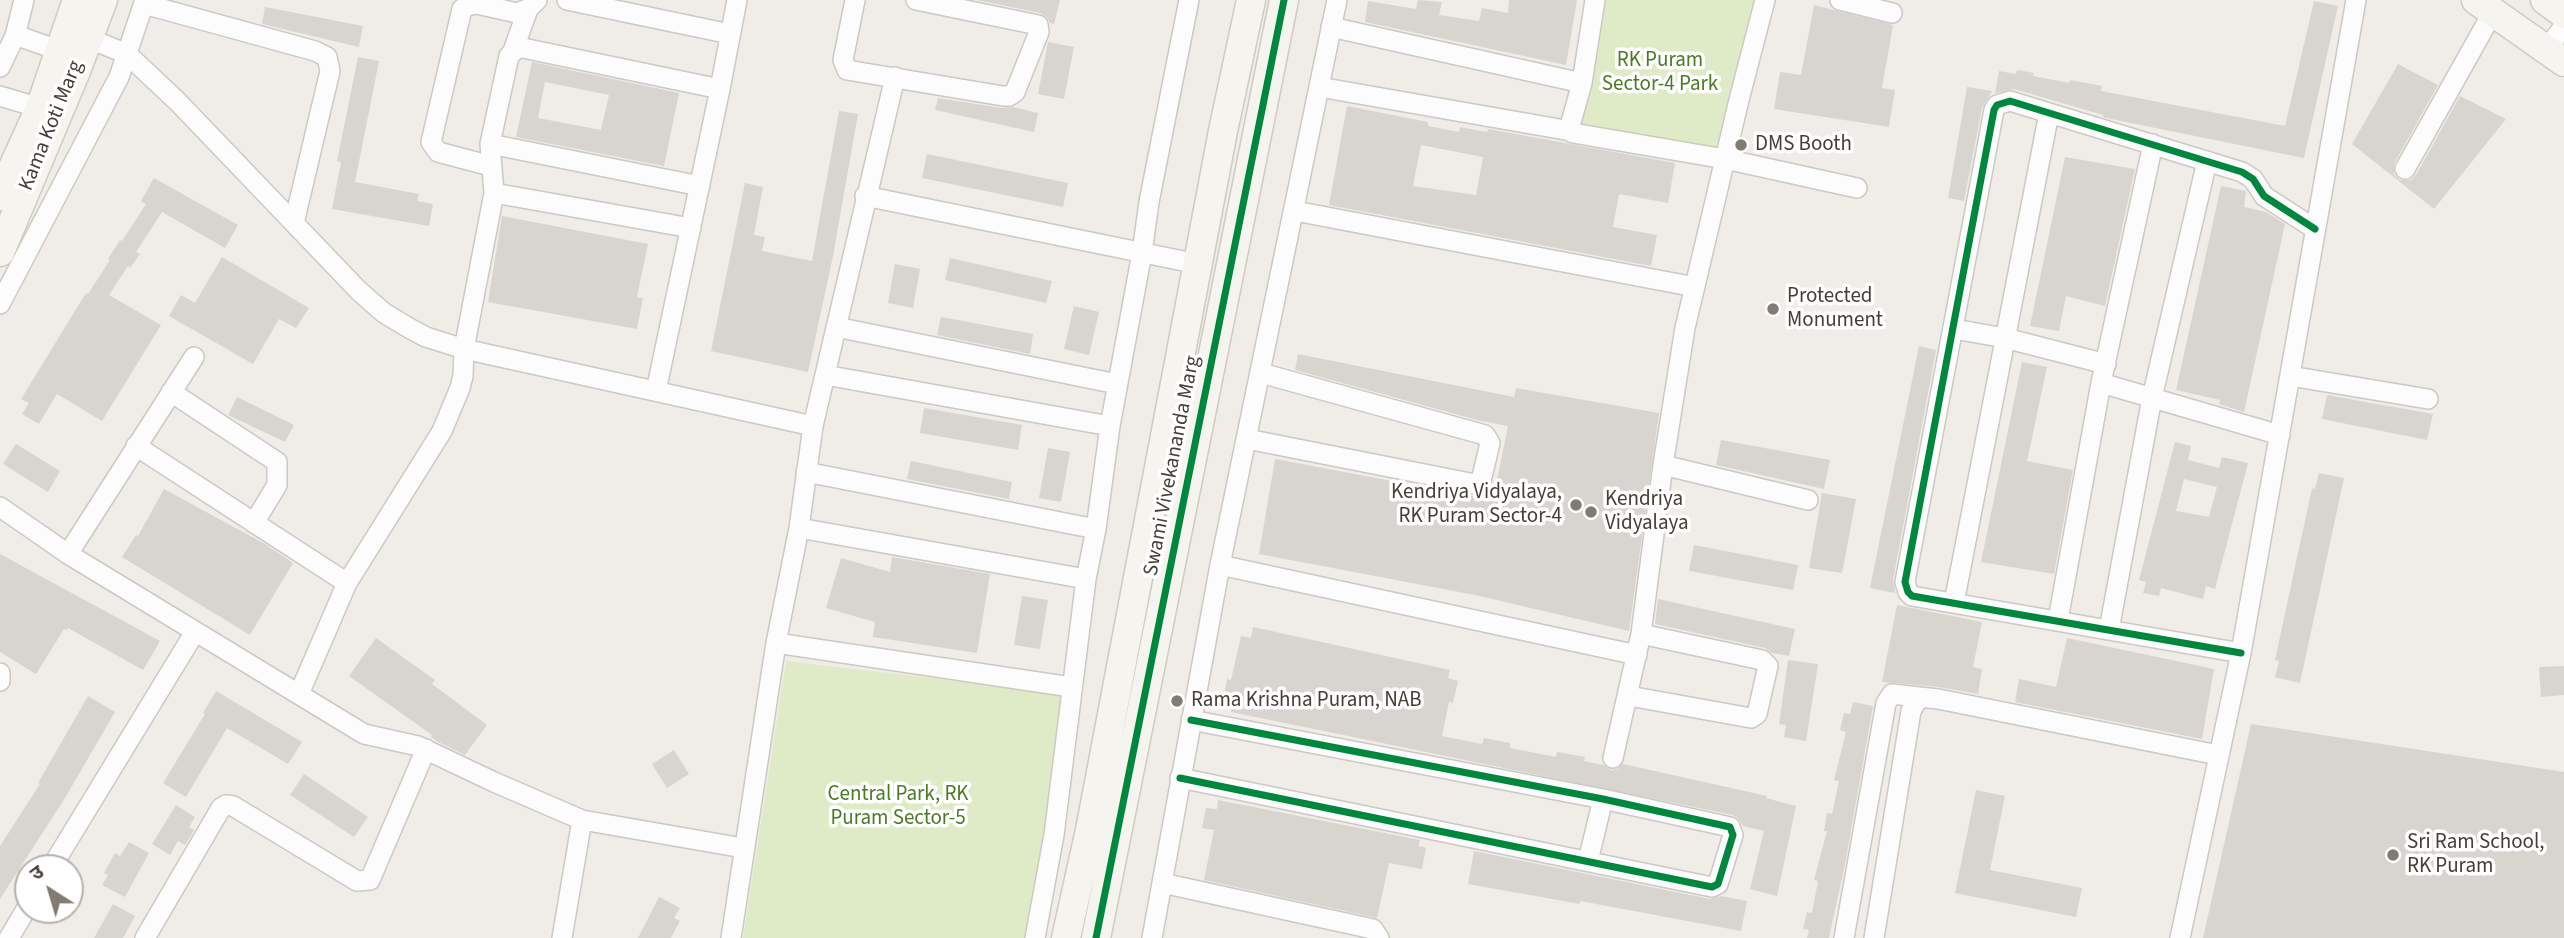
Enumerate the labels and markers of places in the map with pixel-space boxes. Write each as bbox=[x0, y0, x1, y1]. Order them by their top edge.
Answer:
place label: DMS Booth bbox=[1755, 132, 1852, 158]
marker: DMS Booth bbox=[1733, 137, 1749, 153]
place label: Protected Monument bbox=[1787, 284, 1883, 334]
marker: Protected Monument bbox=[1765, 301, 1781, 317]
place label: Kendriya Vidyalaya, RK Puram Sector-4 bbox=[1391, 480, 1562, 530]
place label: Kendriya Vidyalaya bbox=[1605, 487, 1689, 537]
marker: Kendriya Vidyalaya, RK Puram Sector-4 bbox=[1568, 497, 1584, 513]
marker: Kendriya Vidyalaya bbox=[1583, 504, 1599, 520]
place label: Rama Krishna Puram, NAB bbox=[1191, 688, 1422, 714]
marker: Rama Krishna Puram, NAB bbox=[1169, 693, 1185, 709]
place label: Sri Ram School, RK Puram bbox=[2407, 830, 2544, 880]
marker: Sri Ram School, RK Puram bbox=[2385, 847, 2401, 863]

